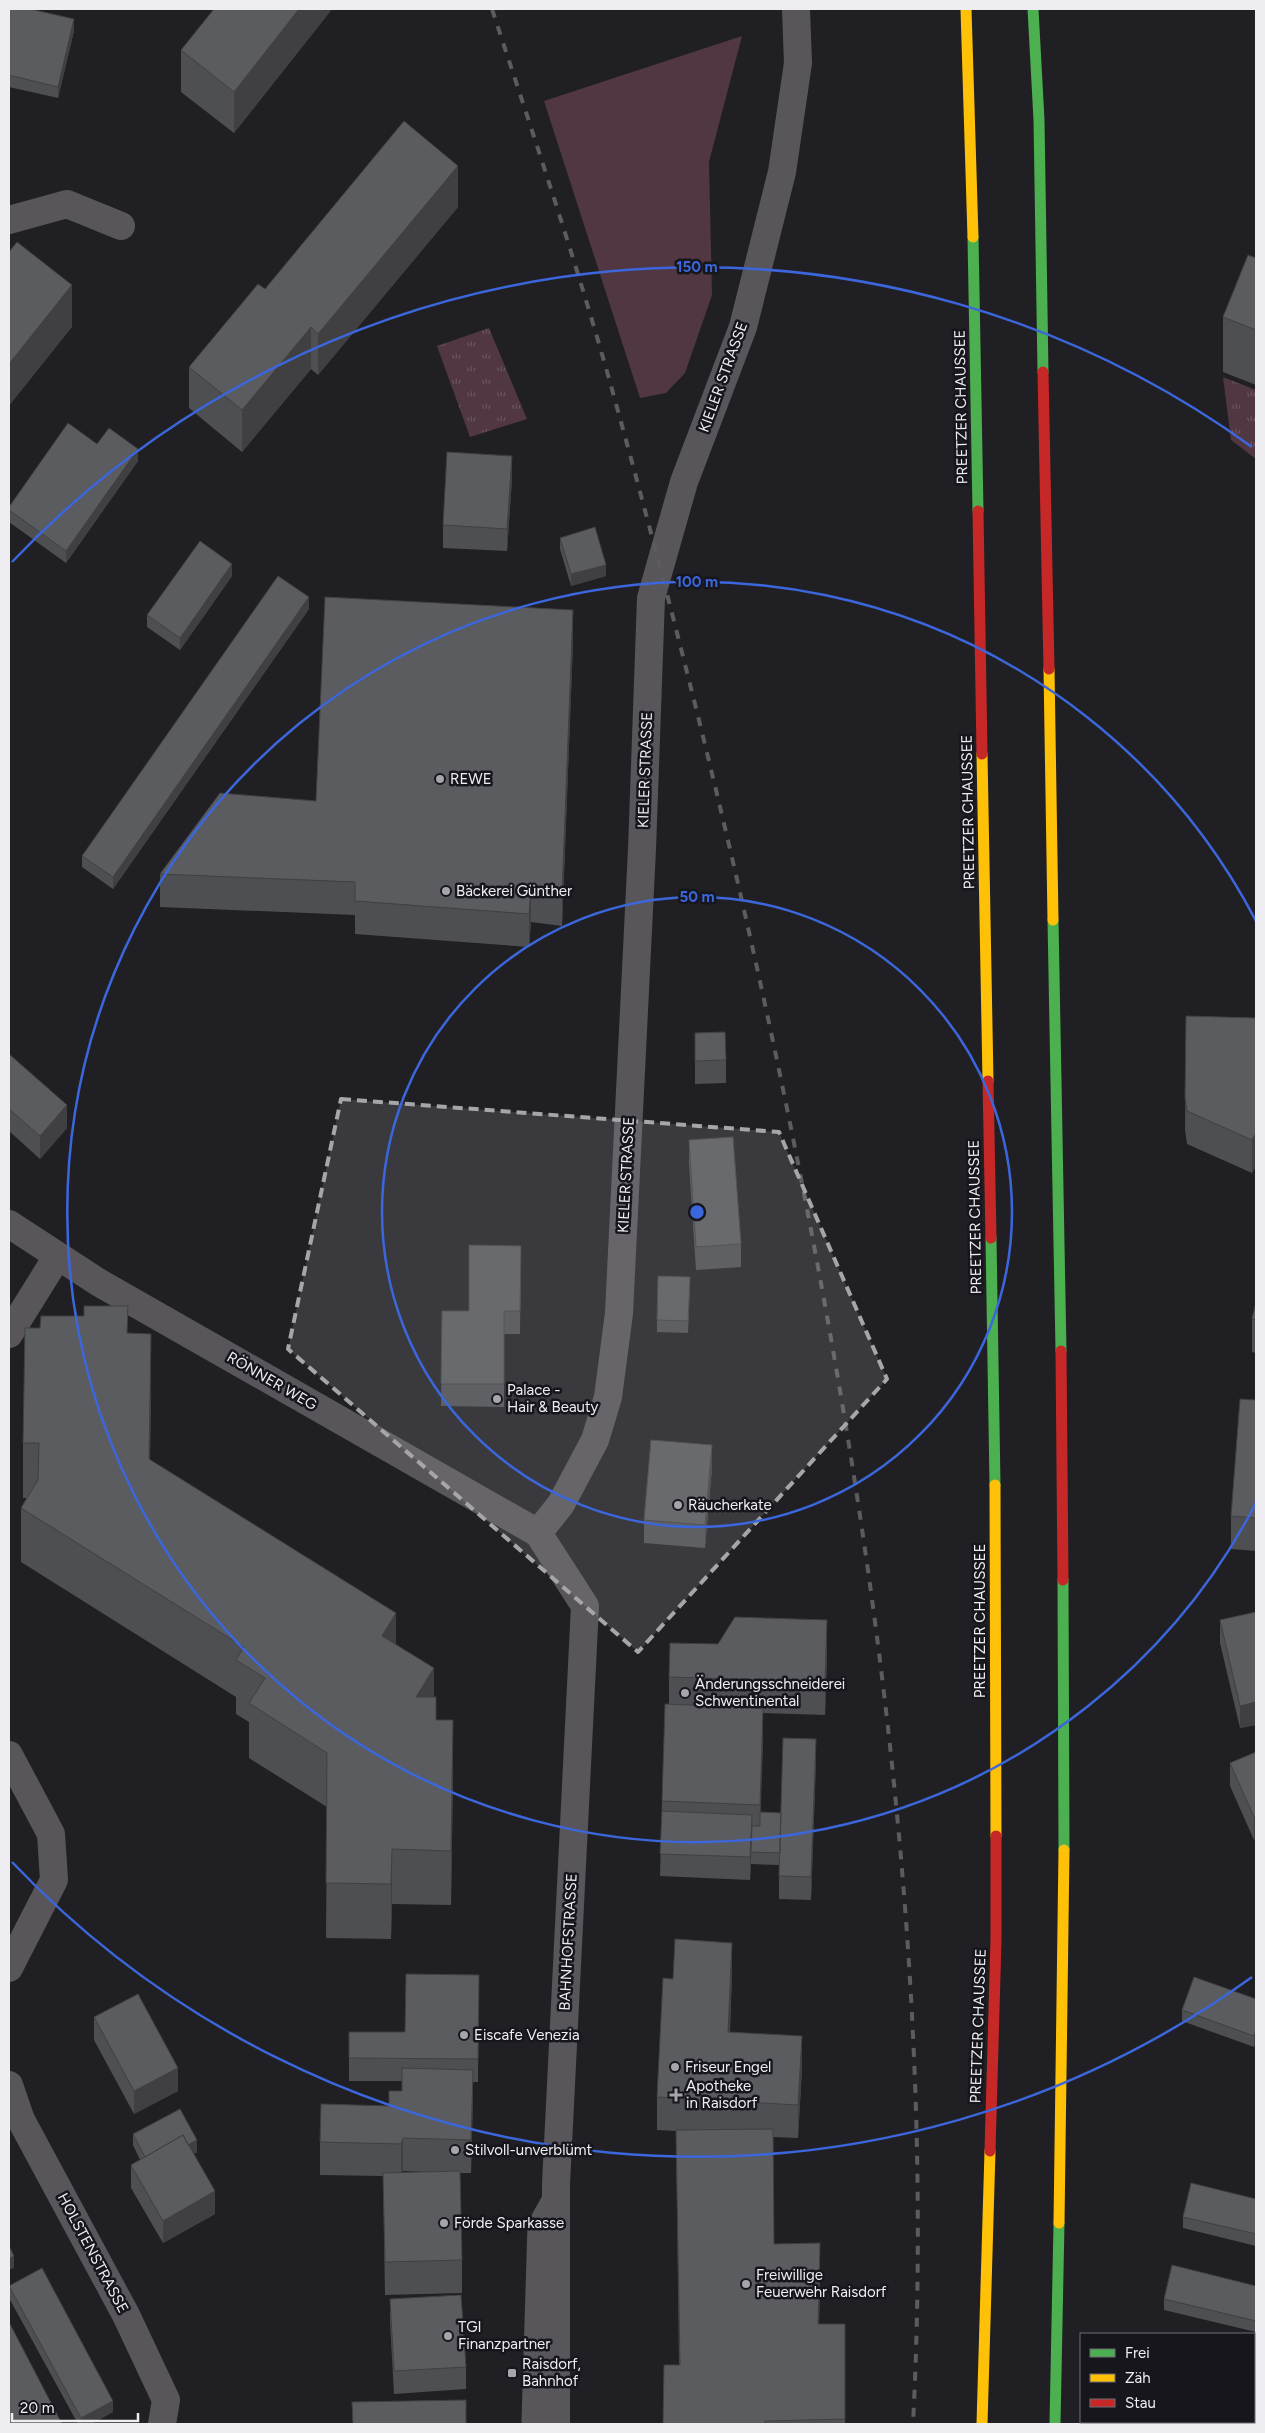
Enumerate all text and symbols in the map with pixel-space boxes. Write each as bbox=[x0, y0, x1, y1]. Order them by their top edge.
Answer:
text: 150 m bbox=[676, 258, 718, 276]
street label: KIELER STRASSE bbox=[695, 319, 751, 435]
street label: PREETZER CHAUSSEE bbox=[951, 329, 971, 485]
text: 100 m bbox=[676, 573, 718, 591]
street label: KIELER STRASSE bbox=[634, 712, 656, 828]
street label: PREETZER CHAUSSEE bbox=[958, 734, 978, 890]
place label: REWE bbox=[450, 770, 492, 788]
marker: REWE bbox=[434, 773, 446, 785]
place label: Bäckerei Günther bbox=[456, 882, 572, 900]
marker: Bäckerei Günther bbox=[440, 885, 452, 897]
text: 50 m bbox=[679, 888, 715, 906]
street label: KIELER STRASSE bbox=[614, 1116, 638, 1234]
street label: PREETZER CHAUSSEE bbox=[965, 1139, 985, 1295]
centre of rings bbox=[688, 1203, 706, 1221]
street label: RÖNNER WEG bbox=[224, 1348, 320, 1414]
place label: Palace - Hair & Beauty bbox=[507, 1381, 599, 1416]
marker: Palace - Hair & Beauty bbox=[491, 1393, 503, 1405]
place label: Räucherkate bbox=[688, 1496, 772, 1514]
marker: Räucherkate bbox=[672, 1499, 684, 1511]
street label: PREETZER CHAUSSEE bbox=[971, 1544, 989, 1698]
place label: Änderungsschneiderei Schwentinental bbox=[695, 1675, 845, 1710]
marker: Änderungsschneiderei Schwentinental bbox=[679, 1687, 691, 1699]
street label: BAHNHOFSTRASSE bbox=[555, 1873, 581, 2011]
street label: PREETZER CHAUSSEE bbox=[966, 1948, 990, 2104]
place label: Eiscafe Venezia bbox=[474, 2026, 580, 2044]
marker: Eiscafe Venezia bbox=[458, 2029, 470, 2041]
place label: Friseur Engel bbox=[685, 2058, 771, 2076]
marker: Friseur Engel bbox=[669, 2061, 681, 2073]
place label: Apotheke in Raisdorf bbox=[686, 2077, 758, 2112]
marker: Apotheke in Raisdorf bbox=[670, 2089, 682, 2101]
place label: Stilvoll-unverblümt bbox=[465, 2141, 593, 2159]
marker: Stilvoll-unverblümt bbox=[449, 2144, 461, 2156]
street label: HOLSTENSTRASSE bbox=[54, 2190, 132, 2316]
place label: Förde Sparkasse bbox=[454, 2214, 564, 2232]
marker: Förde Sparkasse bbox=[438, 2217, 450, 2229]
place label: Freiwillige Feuerwehr Raisdorf bbox=[756, 2266, 887, 2301]
marker: Freiwillige Feuerwehr Raisdorf bbox=[740, 2278, 752, 2290]
place label: TGI Finanzpartner bbox=[458, 2318, 550, 2353]
marker: TGI Finanzpartner bbox=[442, 2330, 454, 2342]
legend bbox=[1080, 2333, 1255, 2423]
text: Frei bbox=[1125, 2344, 1150, 2362]
place label: Raisdorf, Bahnhof bbox=[522, 2355, 581, 2390]
marker: Raisdorf, Bahnhof bbox=[506, 2367, 518, 2379]
text: Zäh bbox=[1125, 2369, 1151, 2387]
scale bar bbox=[12, 2390, 139, 2422]
text: Stau bbox=[1125, 2394, 1156, 2412]
text: 20 m bbox=[20, 2399, 54, 2417]

